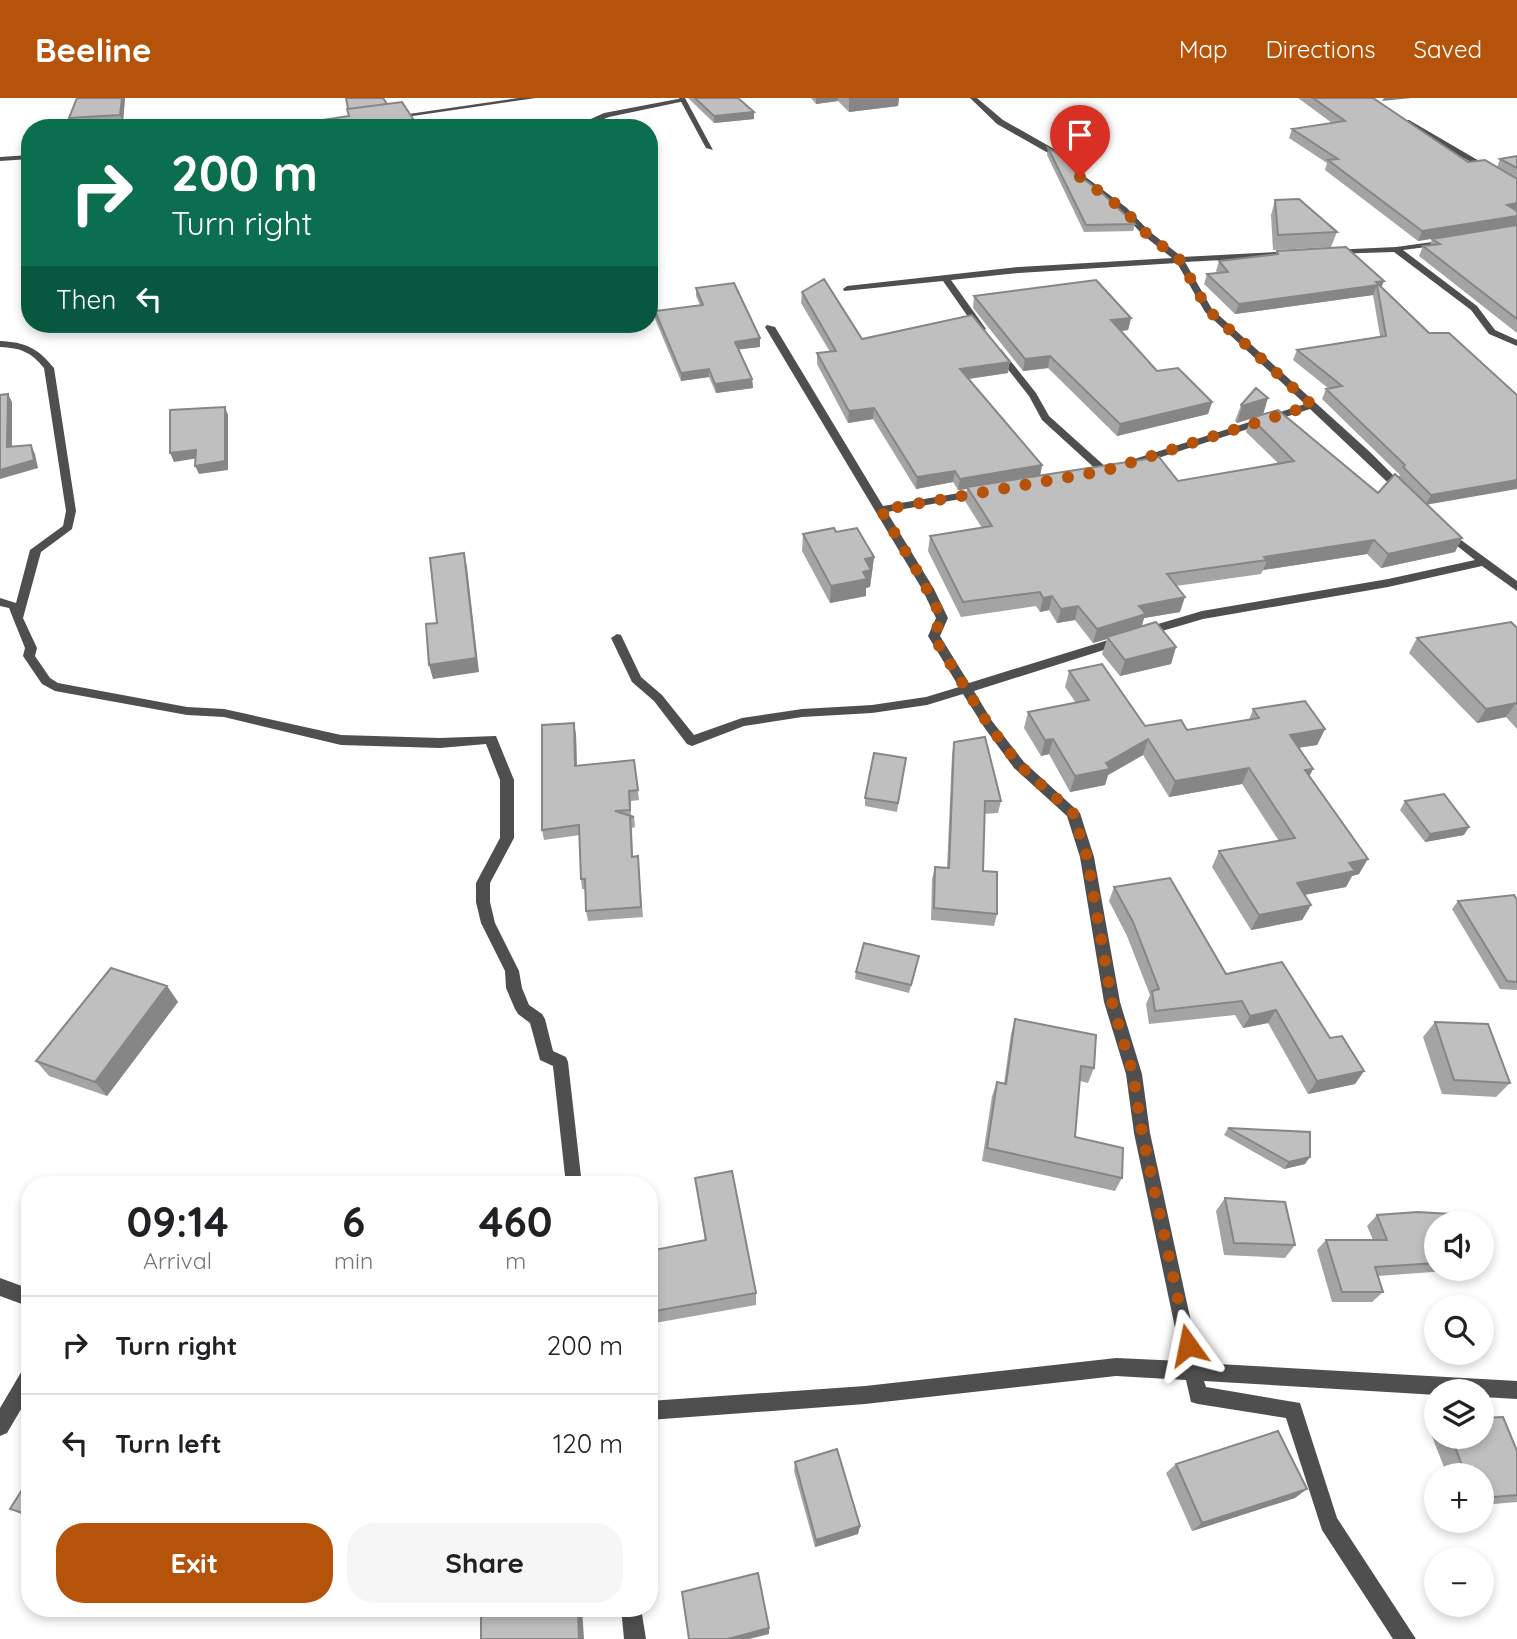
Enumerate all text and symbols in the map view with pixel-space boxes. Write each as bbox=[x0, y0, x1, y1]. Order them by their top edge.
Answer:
text: Beeline bbox=[35, 29, 151, 70]
text: Map bbox=[1179, 34, 1228, 64]
text: Directions bbox=[1266, 34, 1376, 64]
text: Saved bbox=[1414, 34, 1482, 64]
pin bbox=[1050, 105, 1110, 177]
icon: arrive bbox=[1061, 116, 1099, 154]
text: 200 m bbox=[171, 142, 318, 203]
icon: right bbox=[56, 147, 147, 238]
text: Turn right bbox=[171, 203, 312, 243]
icon: left bbox=[130, 280, 168, 318]
text: Then bbox=[56, 283, 116, 316]
text: 09:14 bbox=[126, 1195, 229, 1248]
text: 6 bbox=[342, 1195, 365, 1248]
text: 460 bbox=[479, 1195, 552, 1248]
map controls bbox=[1424, 1211, 1494, 1617]
button: sound bbox=[1424, 1211, 1494, 1281]
text: Arrival bbox=[143, 1246, 212, 1275]
text: min bbox=[334, 1246, 373, 1275]
text: m bbox=[505, 1246, 526, 1275]
button: search bbox=[1424, 1295, 1494, 1365]
position arrow bbox=[1151, 1308, 1225, 1382]
icon: right bbox=[56, 1326, 94, 1364]
text: Turn right bbox=[115, 1329, 237, 1362]
text: 200 m bbox=[547, 1329, 623, 1362]
button: layers bbox=[1424, 1379, 1494, 1449]
icon: left bbox=[56, 1424, 94, 1462]
text: Turn left bbox=[115, 1427, 222, 1460]
text: 120 m bbox=[553, 1427, 623, 1460]
button: + bbox=[1424, 1463, 1494, 1533]
button: Exit bbox=[56, 1523, 333, 1603]
button: Share bbox=[347, 1523, 623, 1603]
button: − bbox=[1424, 1547, 1494, 1617]

